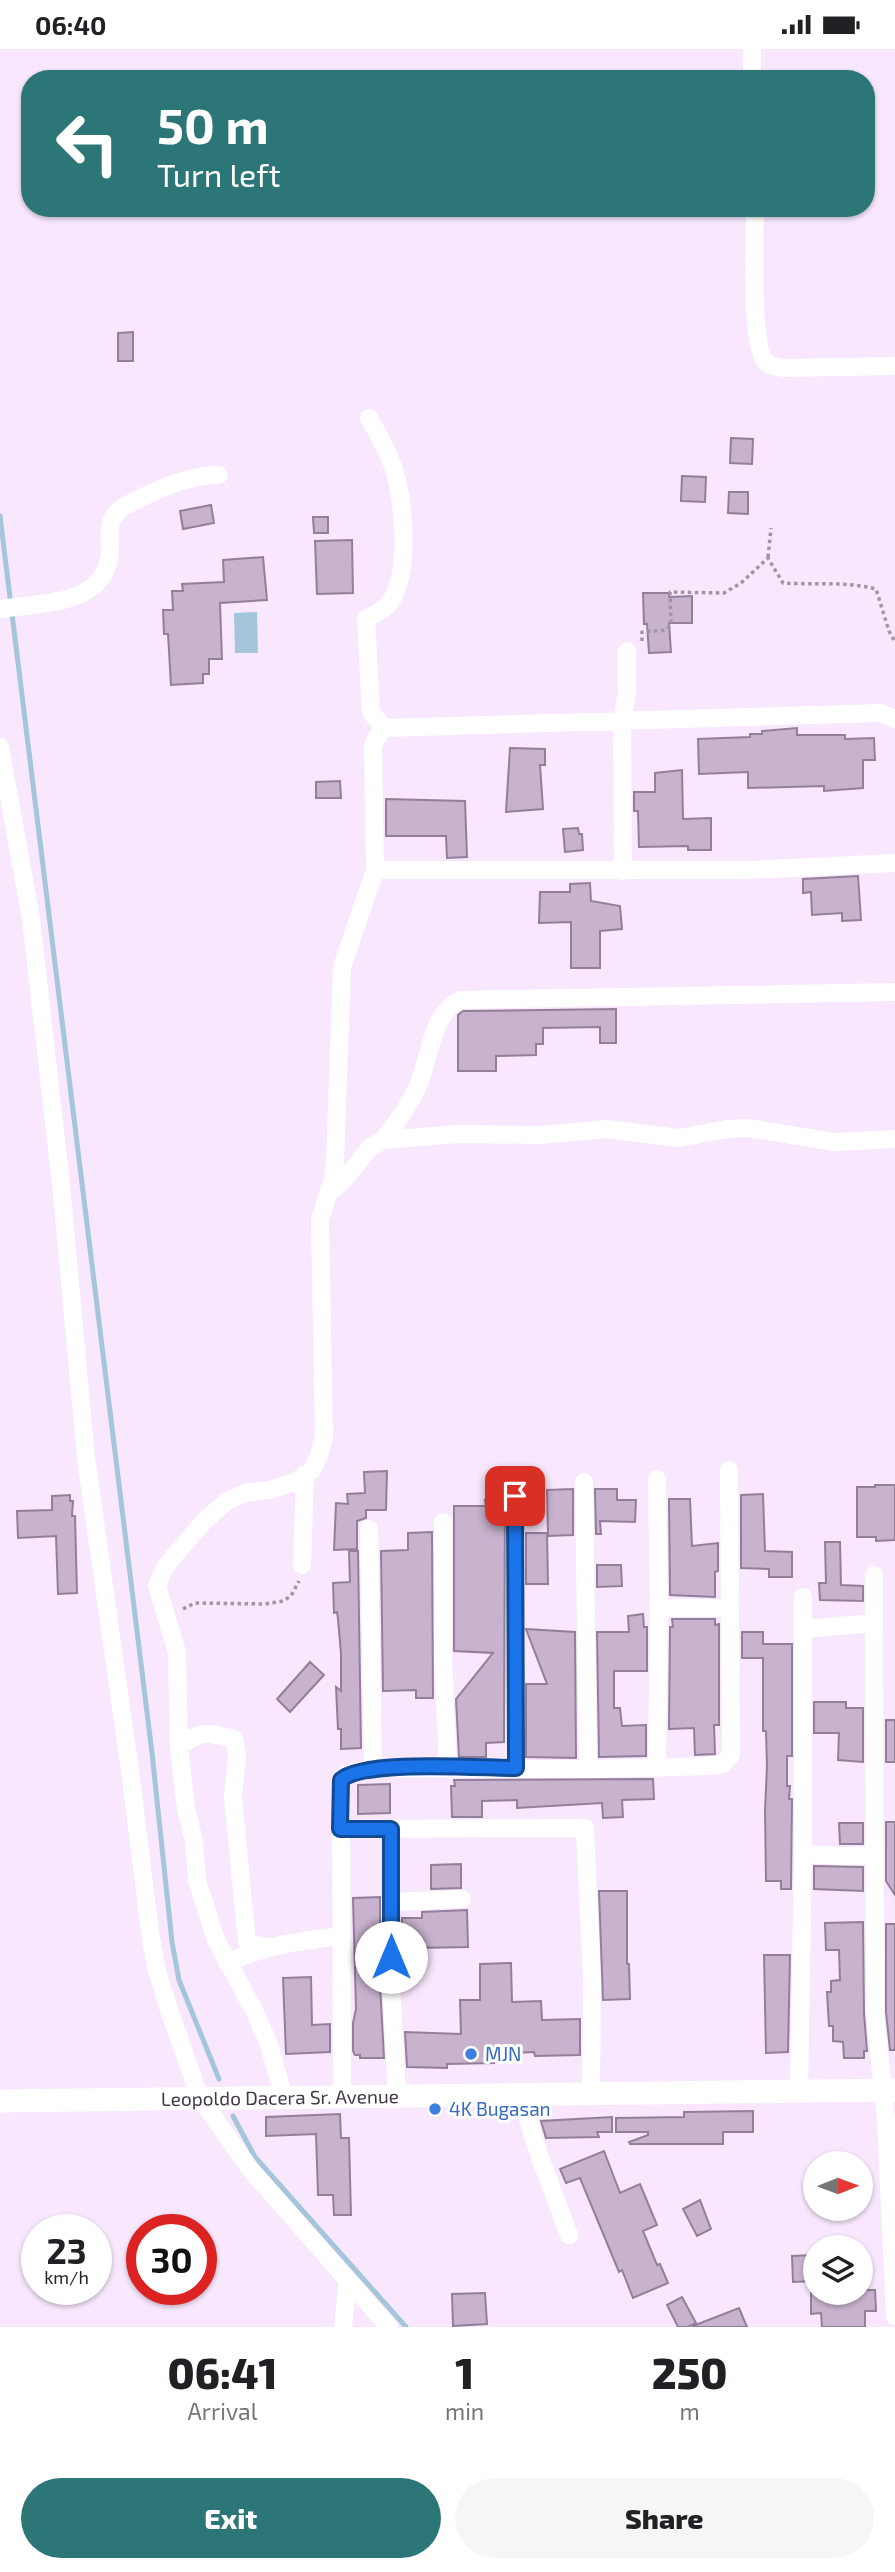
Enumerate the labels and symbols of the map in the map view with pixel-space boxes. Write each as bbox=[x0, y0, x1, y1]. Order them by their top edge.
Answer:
pin bbox=[485, 1466, 545, 1526]
position arrow bbox=[354, 1920, 428, 1994]
place label: MJN bbox=[485, 2042, 522, 2065]
marker: MJN bbox=[463, 2046, 479, 2062]
street label: Leopoldo Dacera Sr. Avenue bbox=[161, 2084, 399, 2110]
place label: 4K Bugasan bbox=[449, 2097, 551, 2120]
marker: 4K Bugasan bbox=[427, 2101, 443, 2117]
north arrow bbox=[803, 2151, 873, 2221]
speed limit sign: 30 bbox=[126, 2214, 217, 2305]

